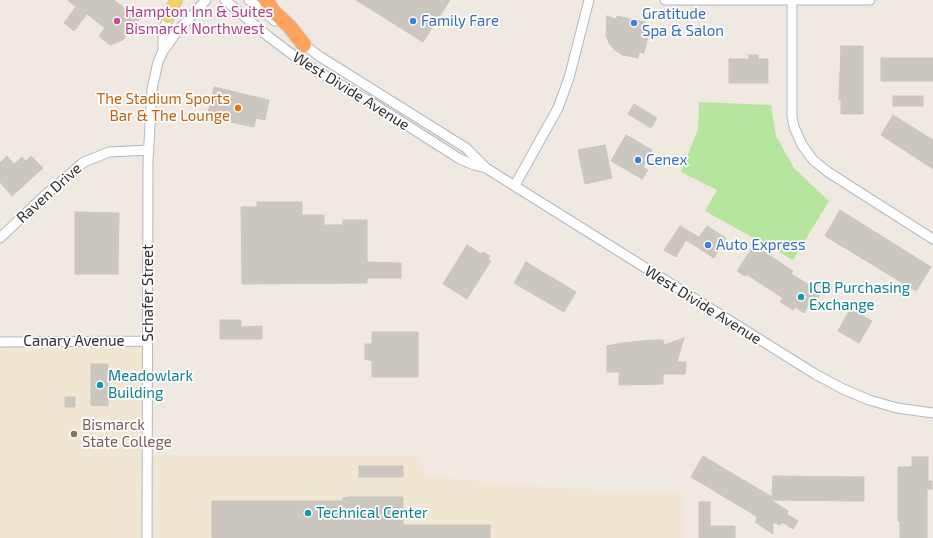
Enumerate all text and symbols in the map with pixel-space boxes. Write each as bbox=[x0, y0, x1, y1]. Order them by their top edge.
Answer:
place label: Hampton Inn & Suites Bismarck Northwest bbox=[125, 3, 273, 38]
place label: Gratitude Spa & Salon bbox=[642, 5, 724, 40]
place label: Family Fare bbox=[421, 12, 499, 30]
marker: Hampton Inn & Suites Bismarck Northwest bbox=[112, 16, 122, 26]
marker: Family Fare bbox=[408, 16, 418, 26]
marker: Gratitude Spa & Salon bbox=[629, 18, 639, 28]
street label: West Divide Avenue bbox=[289, 48, 413, 134]
place label: The Stadium Sports Bar & The Lounge bbox=[97, 90, 230, 125]
marker: The Stadium Sports Bar & The Lounge bbox=[233, 103, 243, 113]
place label: Cenex bbox=[646, 151, 687, 169]
marker: Cenex bbox=[633, 155, 643, 165]
street label: Raven Drive bbox=[13, 159, 85, 227]
place label: Auto Express bbox=[716, 236, 806, 254]
marker: Auto Express bbox=[703, 240, 713, 250]
street label: Schafer Street bbox=[139, 244, 157, 342]
street label: West Divide Avenue bbox=[641, 262, 765, 348]
place label: ICB Purchasing Exchange bbox=[809, 279, 910, 314]
marker: ICB Purchasing Exchange bbox=[796, 292, 806, 302]
street label: Canary Avenue bbox=[23, 332, 125, 350]
place label: Meadowlark Building bbox=[108, 367, 193, 402]
marker: Meadowlark Building bbox=[95, 380, 105, 390]
place label: Bismarck State College bbox=[82, 416, 172, 451]
marker: Bismarck State College bbox=[69, 429, 79, 439]
place label: Technical Center bbox=[316, 504, 428, 522]
marker: Technical Center bbox=[303, 508, 313, 518]

